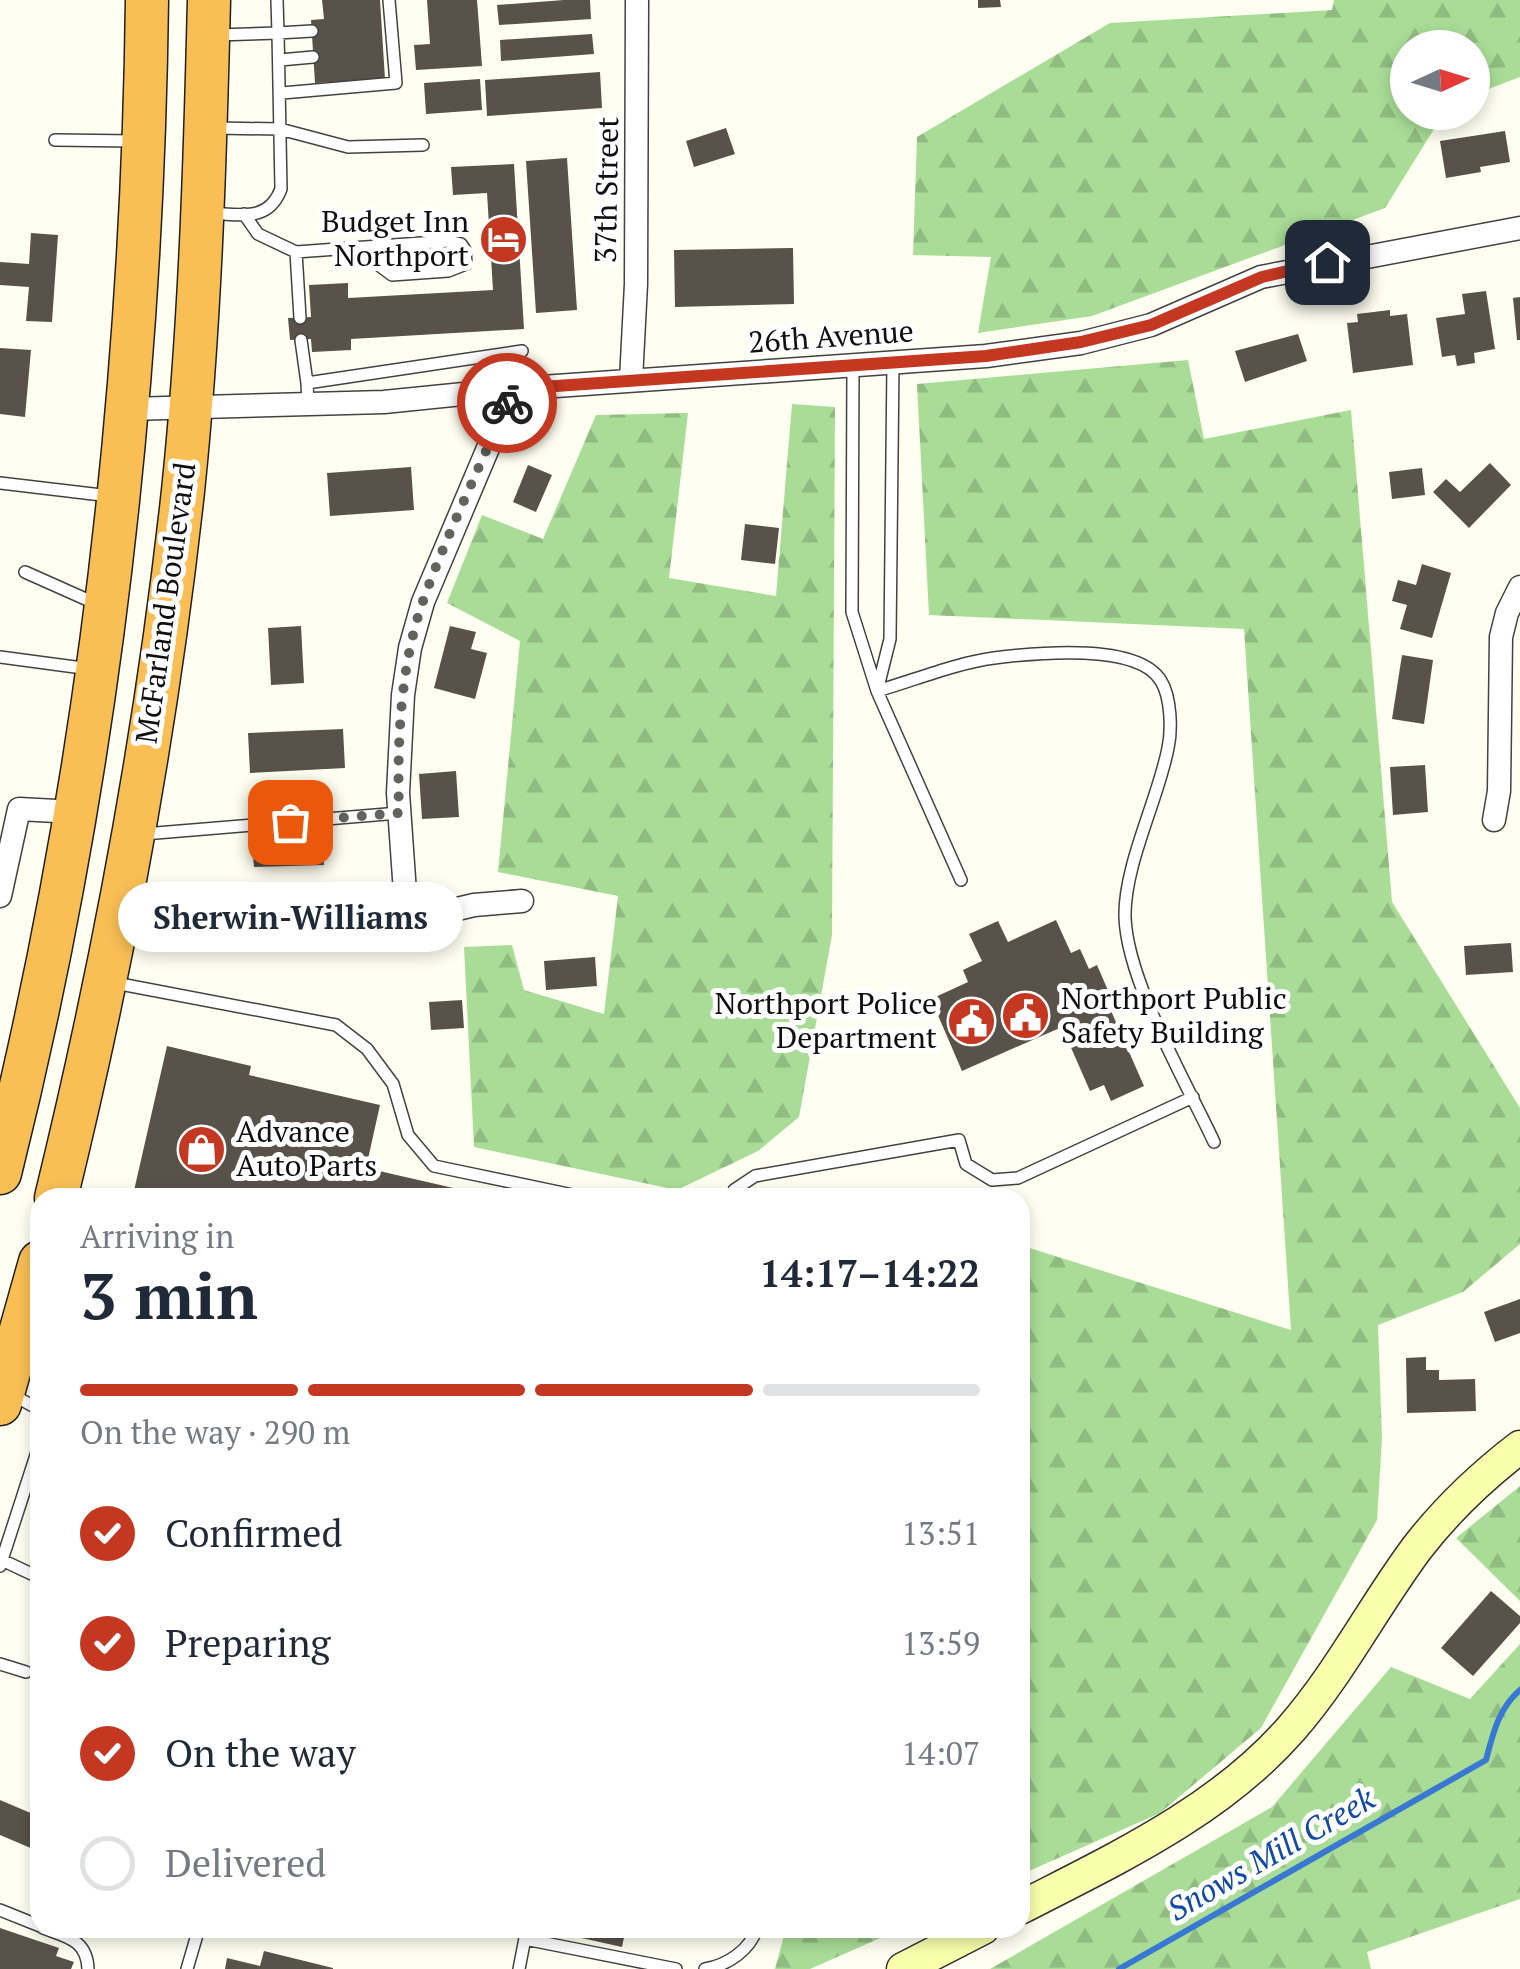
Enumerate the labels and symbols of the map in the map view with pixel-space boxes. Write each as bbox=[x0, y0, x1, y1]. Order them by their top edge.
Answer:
north arrow bbox=[1390, 30, 1490, 130]
street label: 37th Street bbox=[585, 116, 627, 264]
place label: Budget Inn Northport bbox=[321, 201, 469, 275]
hotel icon: Budget Inn Northport bbox=[478, 213, 530, 265]
pin bbox=[1285, 220, 1370, 305]
street label: 26th Avenue bbox=[747, 310, 915, 362]
courier bbox=[457, 353, 557, 453]
street label: McFarland Boulevard bbox=[125, 460, 205, 746]
pin bbox=[248, 780, 333, 865]
callout: Sherwin-Williams bbox=[118, 882, 462, 952]
place label: Northport Public Safety Building bbox=[1061, 978, 1287, 1052]
place label: Northport Police Department bbox=[715, 983, 937, 1057]
public building icon: Northport Public Safety Building bbox=[1000, 990, 1052, 1042]
public building icon: Northport Police Department bbox=[946, 995, 998, 1047]
place label: Advance Auto Parts bbox=[236, 1111, 377, 1185]
shop icon: Advance Auto Parts bbox=[175, 1123, 227, 1175]
water label: Snows Mill Creek bbox=[1159, 1776, 1382, 1930]

